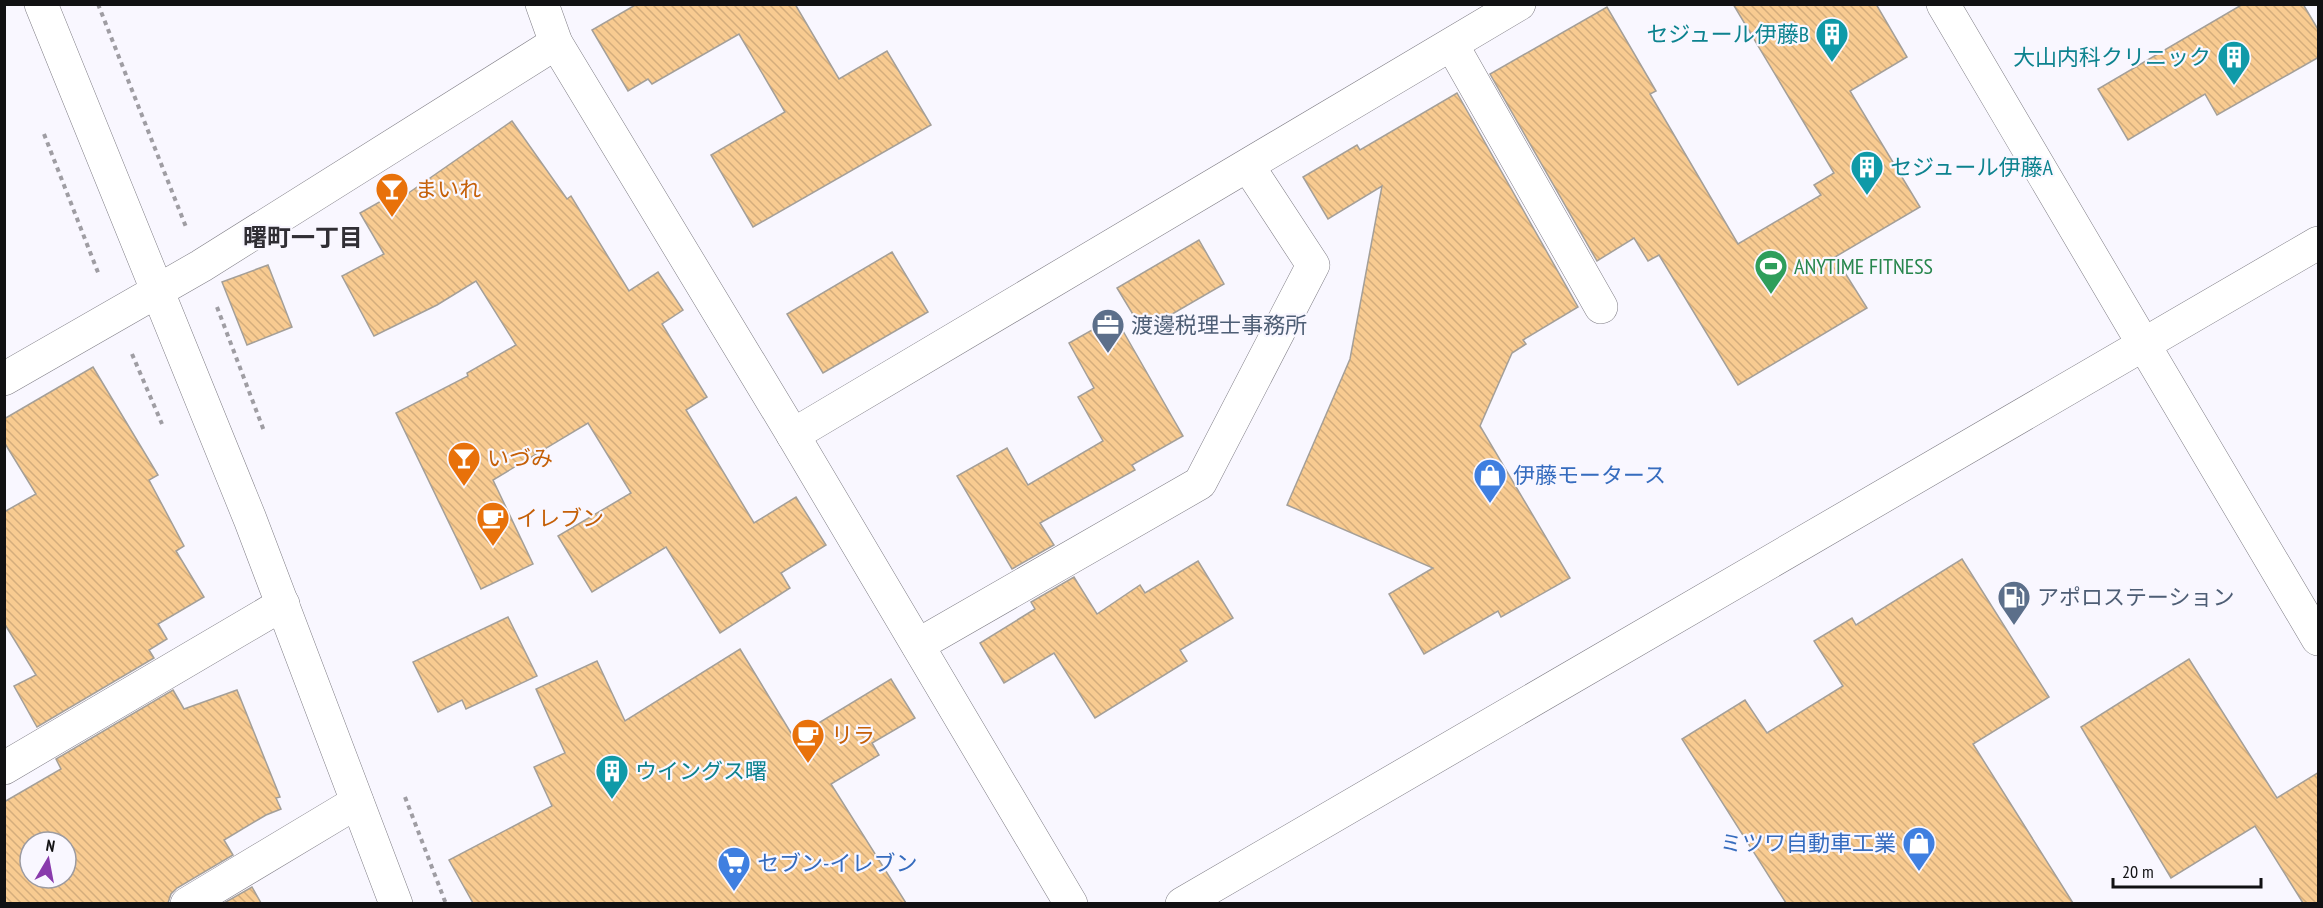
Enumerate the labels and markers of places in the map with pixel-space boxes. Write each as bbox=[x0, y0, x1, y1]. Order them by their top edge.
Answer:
building icon: セジュール伊藤B bbox=[1814, 16, 1850, 63]
place label: セジュール伊藤B bbox=[1646, 20, 1809, 48]
building icon: 大山内科クリニック bbox=[2216, 39, 2252, 86]
place label: 大山内科クリニック bbox=[2013, 43, 2211, 71]
building icon: セジュール伊藤A bbox=[1849, 149, 1885, 196]
place label: セジュール伊藤A bbox=[1890, 153, 2053, 181]
bar icon: まいれ bbox=[374, 171, 410, 218]
place label: まいれ bbox=[415, 175, 481, 203]
sports icon: ANYTIME FITNESS bbox=[1753, 248, 1789, 295]
place label: ANYTIME FITNESS bbox=[1794, 252, 1933, 280]
office icon: 渡邊税理士事務所 bbox=[1090, 307, 1126, 354]
place label: 渡邊税理士事務所 bbox=[1131, 311, 1307, 339]
bar icon: いづみ bbox=[446, 440, 482, 487]
place label: いづみ bbox=[487, 444, 553, 472]
shop icon: 伊藤モータース bbox=[1472, 457, 1508, 504]
place label: 伊藤モータース bbox=[1513, 461, 1666, 489]
cafe icon: イレブン bbox=[475, 500, 511, 547]
place label: イレブン bbox=[516, 504, 604, 532]
fuel station icon: アポロステーション bbox=[1996, 579, 2032, 626]
place label: アポロステーション bbox=[2037, 583, 2235, 611]
cafe icon: リラ bbox=[790, 717, 826, 764]
place label: リラ bbox=[831, 721, 875, 749]
building icon: ウイングス曙 bbox=[594, 753, 630, 800]
place label: ウイングス曙 bbox=[635, 757, 767, 785]
shop icon: ミツワ自動車工業 bbox=[1901, 825, 1937, 872]
place label: ミツワ自動車工業 bbox=[1720, 829, 1896, 857]
supermarket icon: セブン-イレブン bbox=[716, 845, 752, 892]
place label: セブン-イレブン bbox=[757, 849, 917, 877]

